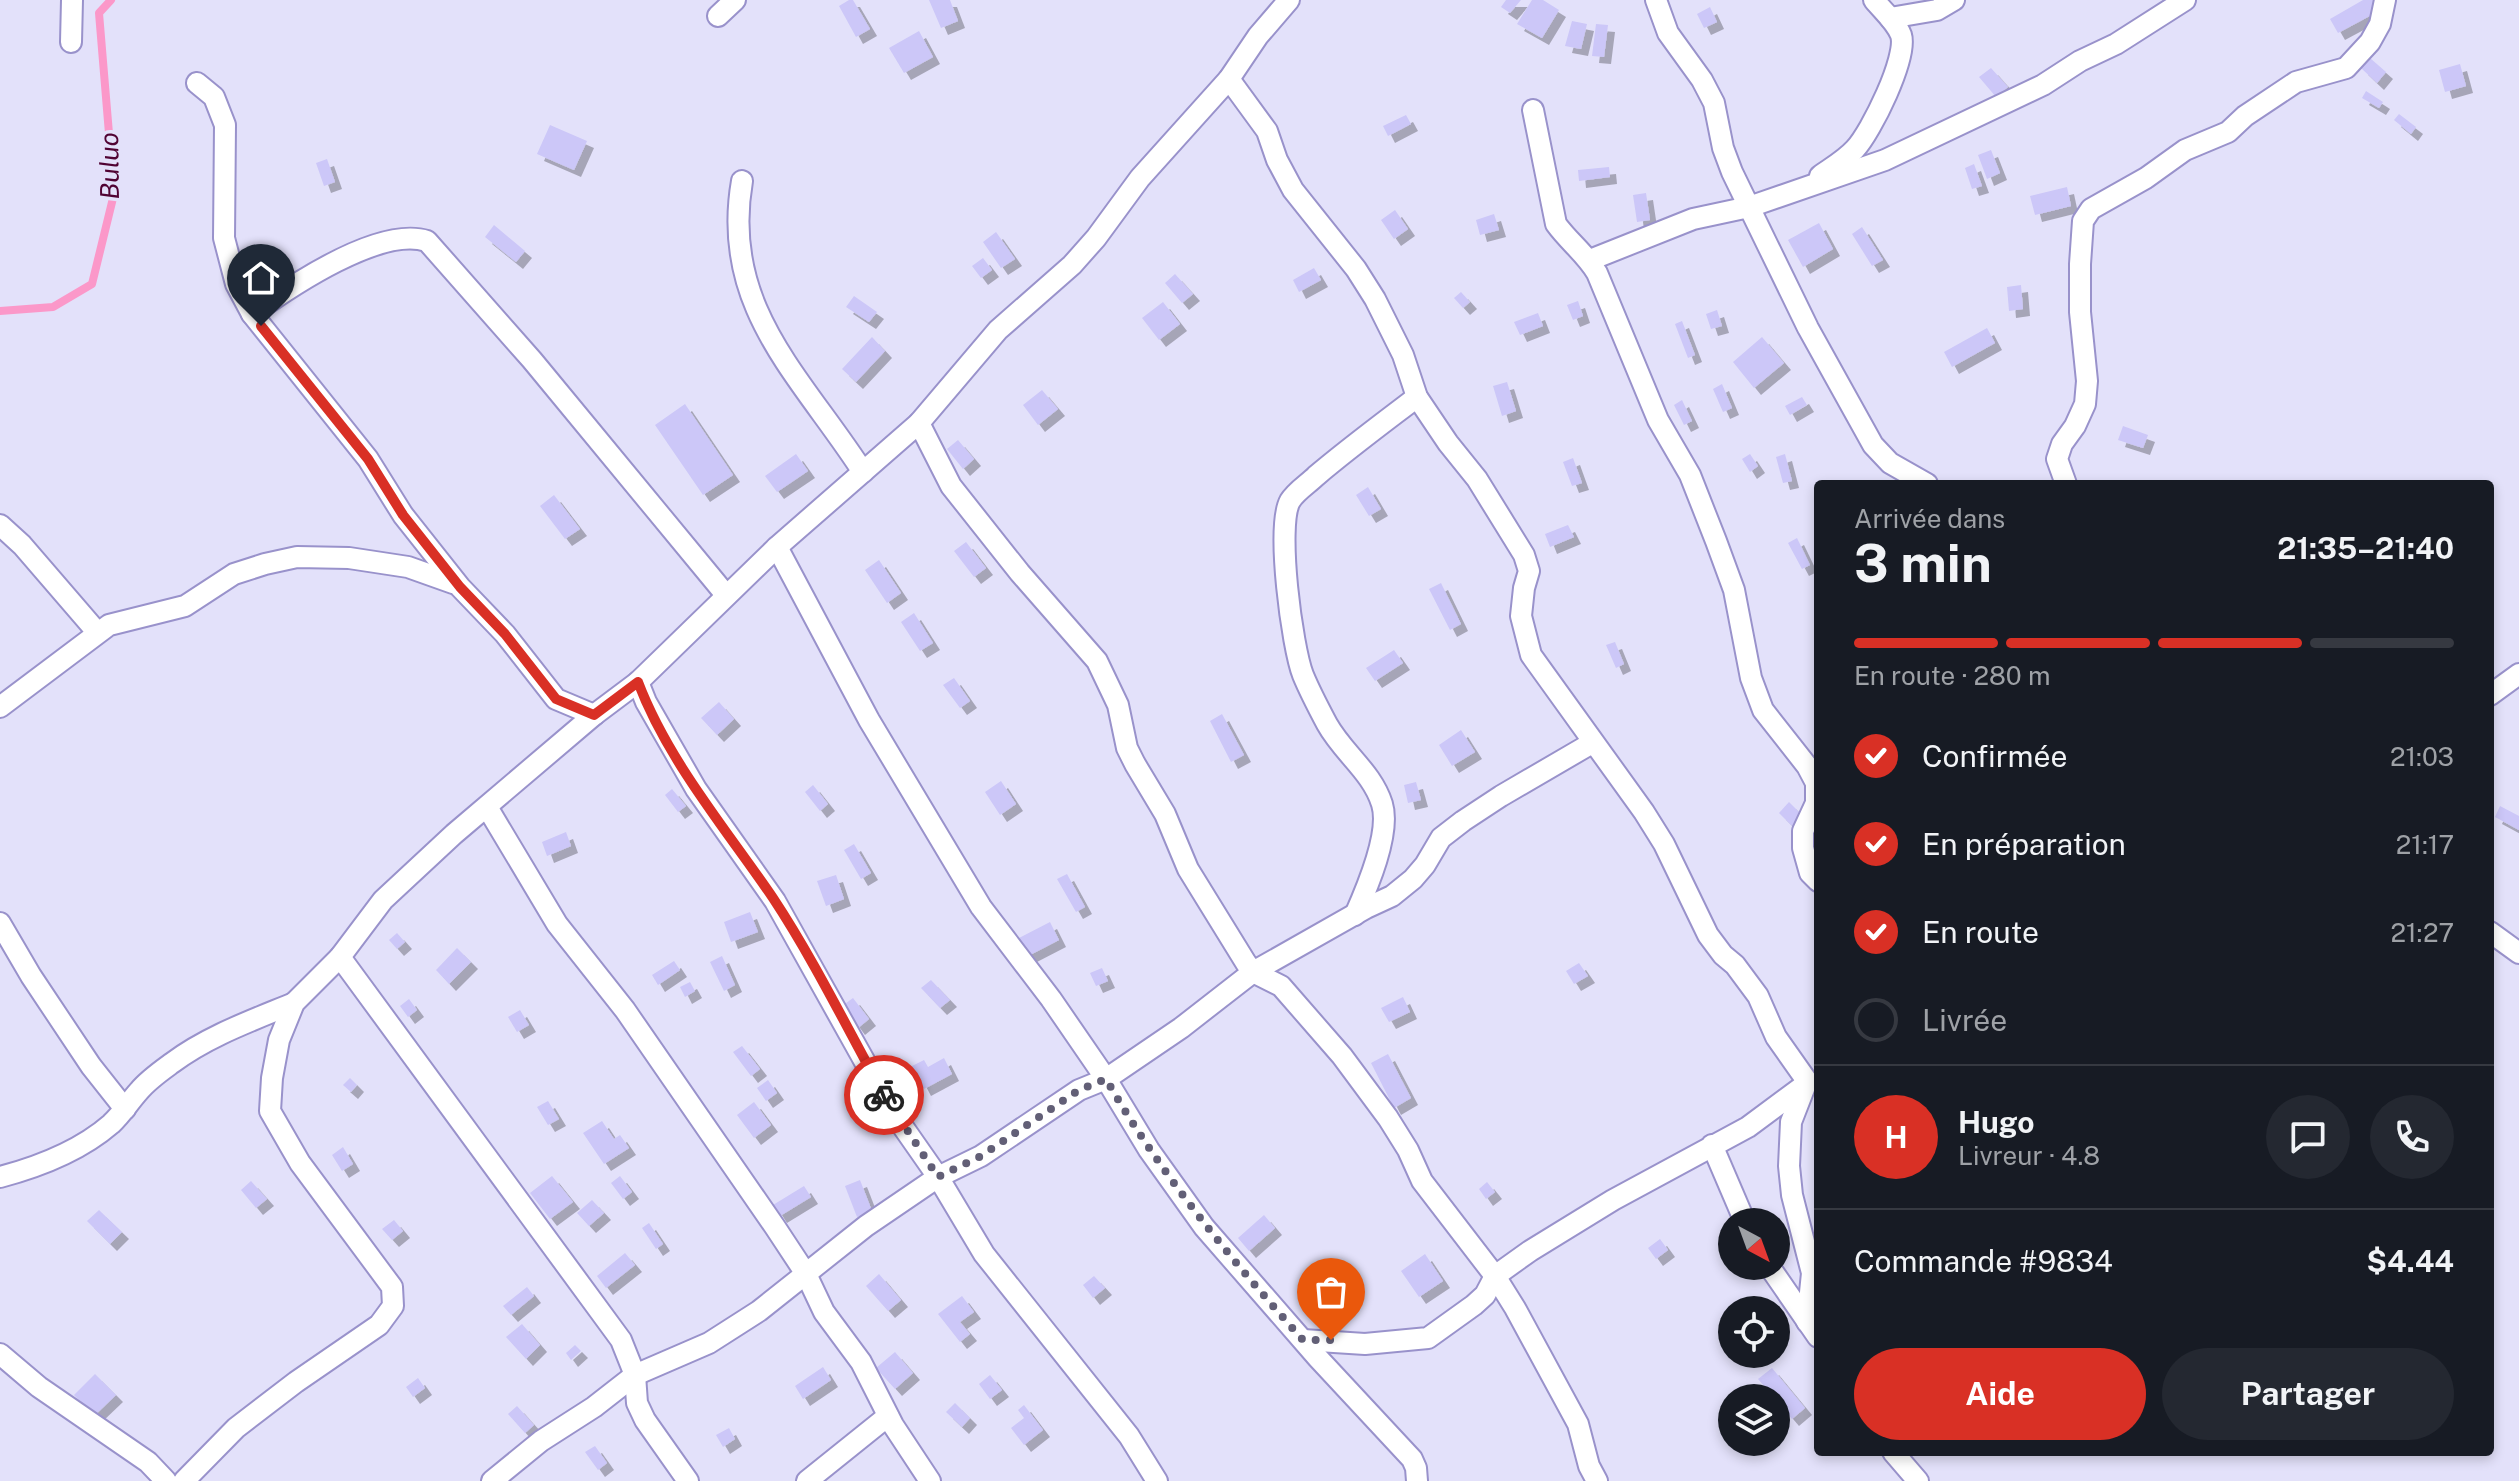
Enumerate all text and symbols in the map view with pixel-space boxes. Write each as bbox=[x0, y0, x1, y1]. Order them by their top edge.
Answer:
water label: Buluo bbox=[93, 132, 125, 200]
pin bbox=[227, 244, 295, 326]
icon: home bbox=[239, 256, 283, 300]
text: Arrivée dans bbox=[1854, 503, 2005, 534]
text: 21:35–21:40 bbox=[2277, 530, 2454, 566]
text: 3 min bbox=[1854, 533, 1992, 594]
text: En route · 280 m bbox=[1854, 660, 2050, 691]
icon: check bbox=[1854, 734, 1898, 778]
text: Confirmée bbox=[1922, 738, 2067, 774]
text: 21:03 bbox=[2390, 741, 2454, 772]
icon: check bbox=[1854, 822, 1898, 866]
text: En préparation bbox=[1922, 826, 2126, 862]
text: 21:17 bbox=[2396, 829, 2454, 860]
icon: check bbox=[1854, 910, 1898, 954]
text: En route bbox=[1922, 914, 2039, 950]
text: 21:27 bbox=[2390, 917, 2454, 948]
text: Livrée bbox=[1922, 1002, 2007, 1038]
courier bbox=[844, 1055, 924, 1135]
icon: bike bbox=[862, 1073, 906, 1117]
button: chat bbox=[2266, 1095, 2350, 1179]
button: phone bbox=[2370, 1095, 2454, 1179]
text: Hugo bbox=[1958, 1104, 2035, 1140]
text: H bbox=[1884, 1119, 1908, 1155]
text: Livreur · 4.8 bbox=[1958, 1140, 2100, 1171]
north arrow bbox=[1718, 1208, 1790, 1280]
map controls bbox=[1718, 1208, 1790, 1456]
text: Commande #9834 bbox=[1854, 1243, 2113, 1279]
text: $4.44 bbox=[2367, 1243, 2454, 1279]
pin bbox=[1297, 1258, 1365, 1340]
icon: bag bbox=[1309, 1270, 1353, 1314]
button: locate bbox=[1718, 1296, 1790, 1368]
button: Aide bbox=[1854, 1348, 2146, 1440]
button: Partager bbox=[2162, 1348, 2454, 1440]
button: layers bbox=[1718, 1384, 1790, 1456]

